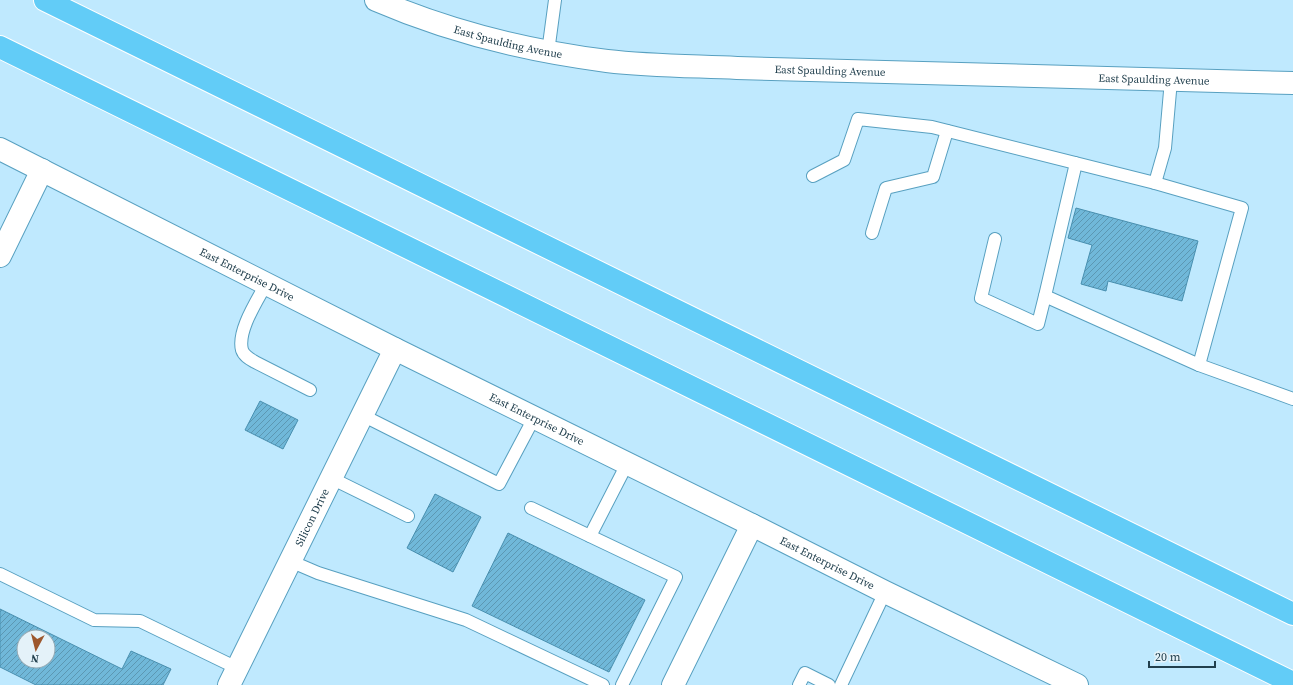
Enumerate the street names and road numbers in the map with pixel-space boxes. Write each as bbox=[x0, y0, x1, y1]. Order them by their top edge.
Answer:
street label: East Spaulding Avenue bbox=[452, 22, 564, 62]
street label: East Spaulding Avenue bbox=[774, 62, 886, 80]
street label: East Spaulding Avenue bbox=[1098, 70, 1210, 88]
street label: East Enterprise Drive bbox=[197, 244, 297, 305]
street label: East Enterprise Drive bbox=[487, 389, 587, 449]
street label: Silicon Drive bbox=[291, 486, 333, 549]
street label: East Enterprise Drive bbox=[777, 533, 877, 593]

